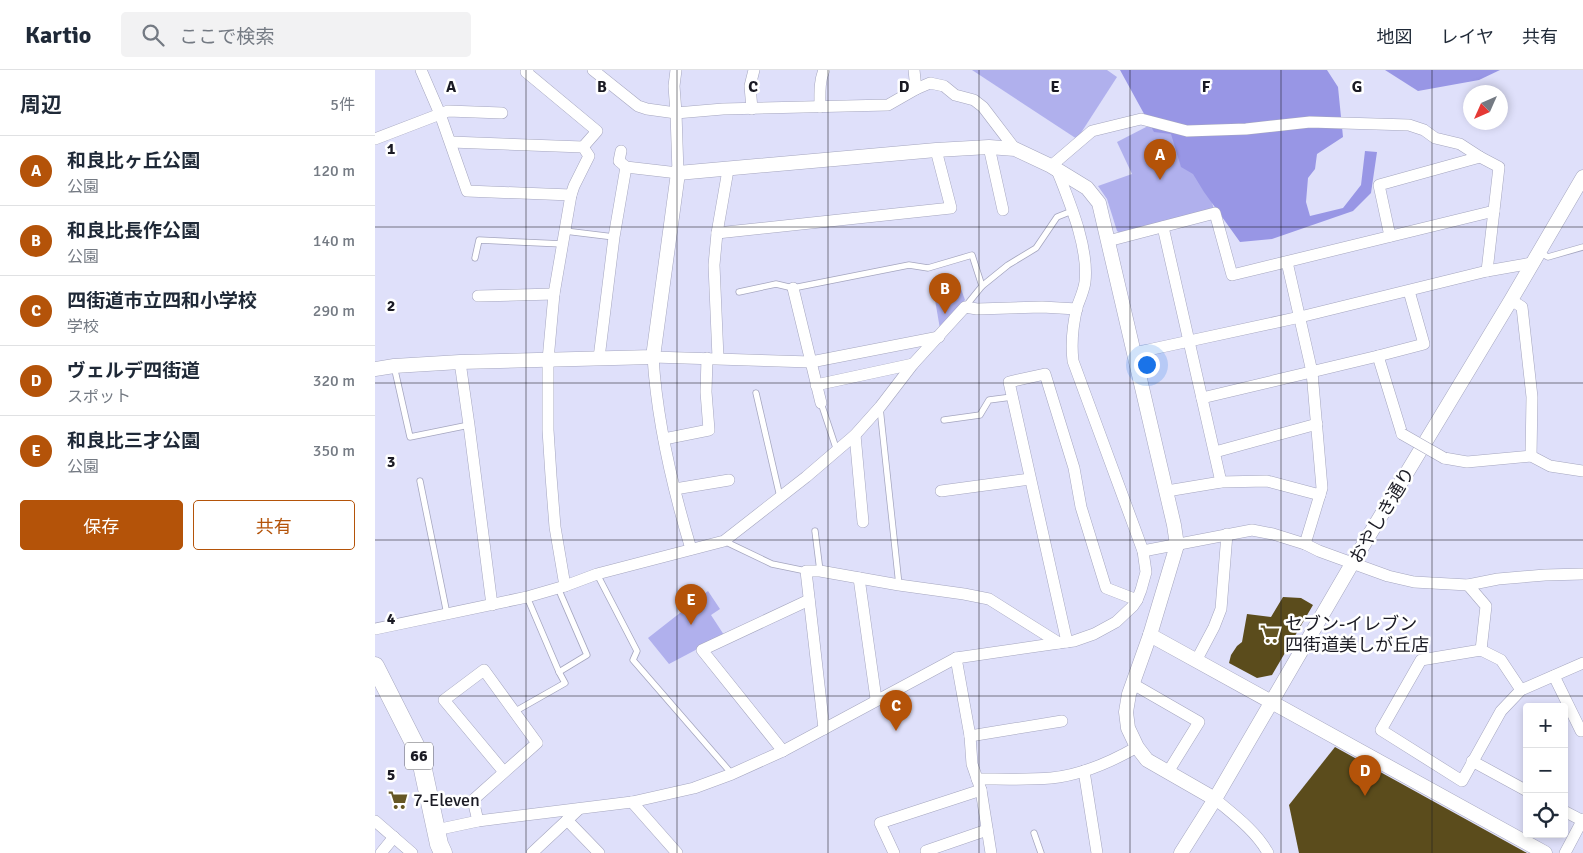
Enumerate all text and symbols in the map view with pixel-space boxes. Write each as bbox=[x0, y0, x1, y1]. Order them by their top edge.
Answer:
search box bbox=[121, 12, 471, 57]
text: Kartio bbox=[25, 20, 91, 50]
icon: search bbox=[139, 21, 167, 49]
text: ここで検索 bbox=[179, 25, 274, 49]
text: 地図 bbox=[1377, 26, 1413, 48]
text: レイヤ bbox=[1441, 26, 1494, 48]
text: 共有 bbox=[1522, 26, 1558, 48]
text: A bbox=[446, 77, 457, 97]
text: B bbox=[597, 77, 607, 97]
text: C bbox=[748, 77, 758, 97]
text: D bbox=[899, 77, 910, 97]
text: E bbox=[1050, 77, 1060, 97]
text: F bbox=[1202, 77, 1211, 97]
text: G bbox=[1352, 77, 1362, 97]
north arrow bbox=[1463, 85, 1508, 130]
text: 周辺 bbox=[20, 92, 62, 118]
text: 5件 bbox=[330, 95, 355, 115]
text: 1 bbox=[387, 139, 396, 159]
pin: A bbox=[1144, 139, 1176, 180]
text: 和良比ヶ丘公園 bbox=[67, 149, 200, 173]
text: A bbox=[31, 161, 41, 181]
text: 120 m bbox=[313, 161, 355, 181]
text: 公園 bbox=[67, 177, 99, 197]
text: 和良比長作公園 bbox=[67, 219, 200, 243]
text: B bbox=[31, 231, 41, 251]
text: 140 m bbox=[313, 231, 355, 251]
text: 公園 bbox=[67, 247, 99, 267]
pin: B bbox=[929, 273, 961, 314]
text: 四街道市立四和小学校 bbox=[67, 289, 257, 313]
text: 2 bbox=[387, 296, 395, 316]
text: C bbox=[31, 301, 41, 321]
text: 290 m bbox=[313, 301, 355, 321]
text: 学校 bbox=[67, 317, 99, 337]
your location bbox=[1134, 352, 1160, 378]
text: ヴェルデ四街道 bbox=[67, 359, 200, 383]
text: D bbox=[31, 371, 41, 391]
text: 320 m bbox=[313, 371, 355, 391]
text: スポット bbox=[67, 387, 131, 407]
text: 和良比三才公園 bbox=[67, 429, 200, 453]
text: E bbox=[31, 441, 41, 461]
text: 350 m bbox=[313, 441, 355, 461]
text: 3 bbox=[387, 452, 395, 472]
text: 公園 bbox=[67, 457, 99, 477]
street label: おやしき通り bbox=[1345, 463, 1419, 567]
button: 保存 bbox=[20, 500, 183, 550]
button: 共有 bbox=[193, 500, 355, 550]
pin: E bbox=[675, 584, 707, 625]
text: 4 bbox=[387, 609, 396, 629]
place label: セブン-イレブン 四街道美しが丘店 bbox=[1285, 613, 1429, 656]
supermarket icon: セブン-イレブン 四街道美しが丘店 bbox=[1259, 623, 1281, 645]
pin: C bbox=[880, 690, 912, 731]
map controls bbox=[1523, 703, 1568, 838]
button: + bbox=[1523, 703, 1568, 748]
road number: 66 bbox=[405, 742, 433, 769]
button: − bbox=[1523, 748, 1568, 793]
pin: D bbox=[1349, 755, 1381, 796]
text: 5 bbox=[387, 765, 395, 785]
supermarket icon: 7-Eleven bbox=[387, 789, 409, 811]
place label: 7-Eleven bbox=[413, 789, 480, 811]
button: locate bbox=[1523, 793, 1568, 838]

